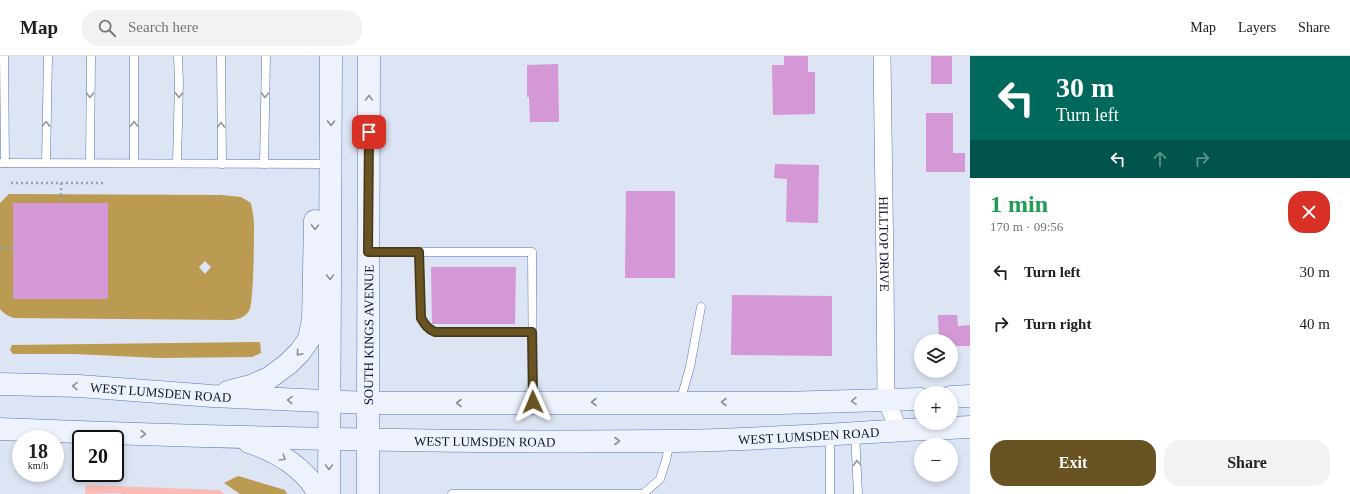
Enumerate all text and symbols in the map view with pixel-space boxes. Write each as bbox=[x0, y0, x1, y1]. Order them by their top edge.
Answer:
search box bbox=[82, 10, 362, 46]
text: Map bbox=[20, 17, 58, 38]
icon: search bbox=[96, 17, 118, 39]
text: Search here bbox=[128, 19, 198, 35]
text: Map bbox=[1190, 20, 1216, 35]
text: Layers bbox=[1238, 20, 1276, 35]
text: Share bbox=[1298, 20, 1330, 35]
icon: left bbox=[990, 72, 1042, 124]
text: 30 m bbox=[1056, 72, 1114, 103]
one-way arrow bbox=[86, 92, 94, 98]
one-way arrow bbox=[174, 92, 183, 98]
one-way arrow bbox=[261, 92, 270, 98]
one-way arrow bbox=[365, 95, 373, 101]
text: Turn left bbox=[1056, 105, 1119, 125]
pin bbox=[352, 115, 386, 149]
one-way arrow bbox=[327, 120, 335, 126]
one-way arrow bbox=[42, 121, 51, 127]
one-way arrow bbox=[129, 121, 138, 127]
icon: arrive bbox=[358, 121, 380, 143]
one-way arrow bbox=[217, 122, 226, 128]
icon: left bbox=[1107, 148, 1129, 170]
icon: ahead bbox=[1149, 148, 1171, 170]
icon: right bbox=[1191, 148, 1213, 170]
text: 1 min bbox=[990, 191, 1048, 217]
button: close bbox=[1288, 191, 1330, 233]
street label: HILLTOP DRIVE bbox=[876, 196, 893, 292]
text: 170 m · 09:56 bbox=[990, 219, 1063, 234]
one-way arrow bbox=[311, 224, 319, 230]
icon: left bbox=[990, 261, 1012, 283]
text: Turn left bbox=[1024, 264, 1081, 280]
text: 30 m bbox=[1300, 264, 1330, 280]
street label: SOUTH KINGS AVENUE bbox=[360, 265, 376, 405]
one-way arrow bbox=[326, 274, 334, 280]
icon: right bbox=[990, 313, 1012, 335]
text: Turn right bbox=[1024, 316, 1091, 332]
text: 40 m bbox=[1300, 316, 1330, 332]
map controls bbox=[914, 334, 958, 482]
button: layers bbox=[914, 334, 958, 378]
one-way arrow bbox=[296, 348, 303, 356]
street label: WEST LUMSDEN ROAD bbox=[90, 379, 232, 404]
position arrow bbox=[512, 381, 554, 423]
one-way arrow bbox=[72, 382, 78, 391]
button: + bbox=[914, 386, 958, 430]
one-way arrow bbox=[287, 396, 293, 405]
one-way arrow bbox=[851, 397, 857, 405]
one-way arrow bbox=[591, 398, 597, 406]
one-way arrow bbox=[721, 398, 727, 406]
one-way arrow bbox=[456, 399, 462, 407]
street label: WEST LUMSDEN ROAD bbox=[738, 424, 880, 447]
speed limit sign: 20 bbox=[72, 430, 124, 482]
one-way arrow bbox=[140, 430, 146, 438]
street label: WEST LUMSDEN ROAD bbox=[414, 433, 556, 449]
one-way arrow bbox=[614, 437, 620, 445]
button: − bbox=[914, 438, 958, 482]
text: 18 bbox=[28, 440, 48, 462]
button: Exit bbox=[990, 440, 1156, 486]
button: Share bbox=[1164, 440, 1330, 486]
one-way arrow bbox=[279, 454, 286, 461]
text: km/h bbox=[28, 460, 48, 471]
one-way arrow bbox=[852, 460, 861, 466]
one-way arrow bbox=[325, 464, 333, 470]

